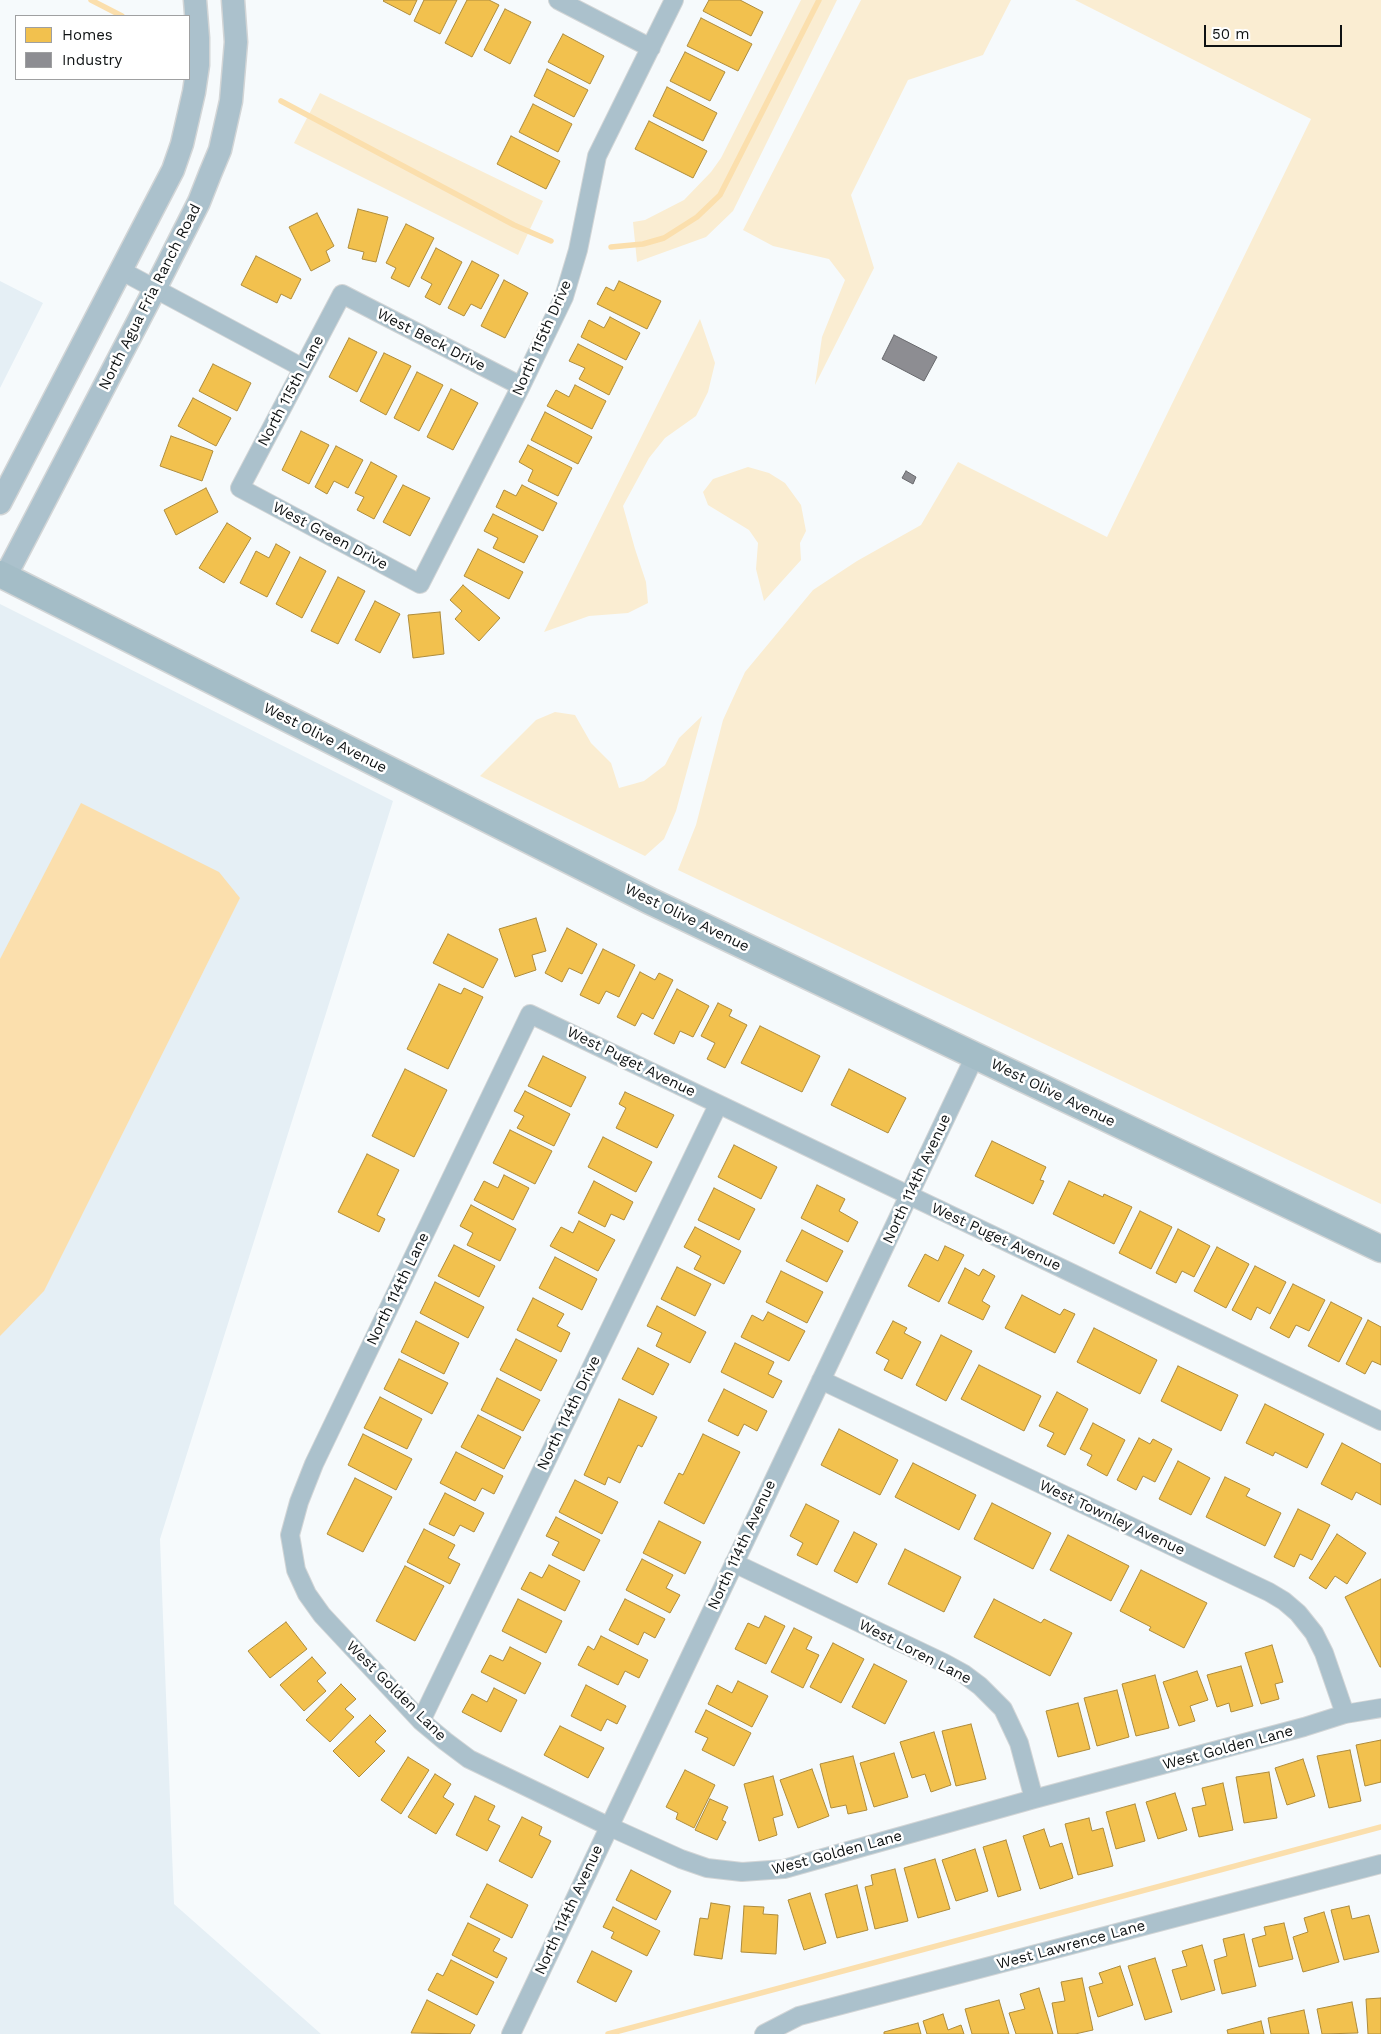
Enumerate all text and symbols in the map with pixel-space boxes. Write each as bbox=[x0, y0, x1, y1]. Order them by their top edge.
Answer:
legend bbox=[15, 15, 190, 80]
scale bar bbox=[1206, 15, 1344, 47]
text: 50 m bbox=[1212, 25, 1249, 43]
text: Homes bbox=[62, 26, 113, 44]
text: Industry bbox=[62, 51, 122, 69]
street label: North Agua Fria Ranch Road bbox=[95, 201, 205, 393]
street label: North 115th Drive bbox=[508, 277, 576, 399]
street label: West Beck Drive bbox=[374, 305, 488, 375]
street label: North 115th Lane bbox=[254, 333, 328, 449]
street label: West Green Drive bbox=[269, 498, 391, 574]
street label: West Olive Avenue bbox=[260, 699, 390, 777]
street label: West Olive Avenue bbox=[622, 880, 752, 956]
street label: West Puget Avenue bbox=[564, 1023, 698, 1101]
street label: West Olive Avenue bbox=[988, 1055, 1118, 1131]
street label: North 114th Avenue bbox=[879, 1111, 955, 1247]
street label: West Puget Avenue bbox=[928, 1199, 1064, 1275]
street label: North 114th Lane bbox=[363, 1230, 433, 1348]
street label: North 114th Drive bbox=[533, 1353, 605, 1473]
street label: West Townley Avenue bbox=[1036, 1476, 1188, 1560]
street label: North 114th Avenue bbox=[704, 1477, 780, 1613]
street label: West Loren Lane bbox=[856, 1616, 974, 1688]
street label: West Golden Lane bbox=[342, 1637, 450, 1745]
street label: West Golden Lane bbox=[1161, 1722, 1295, 1774]
street label: West Golden Lane bbox=[770, 1827, 904, 1879]
street label: North 114th Avenue bbox=[531, 1842, 607, 1978]
street label: West Lawrence Lane bbox=[995, 1916, 1147, 1974]

